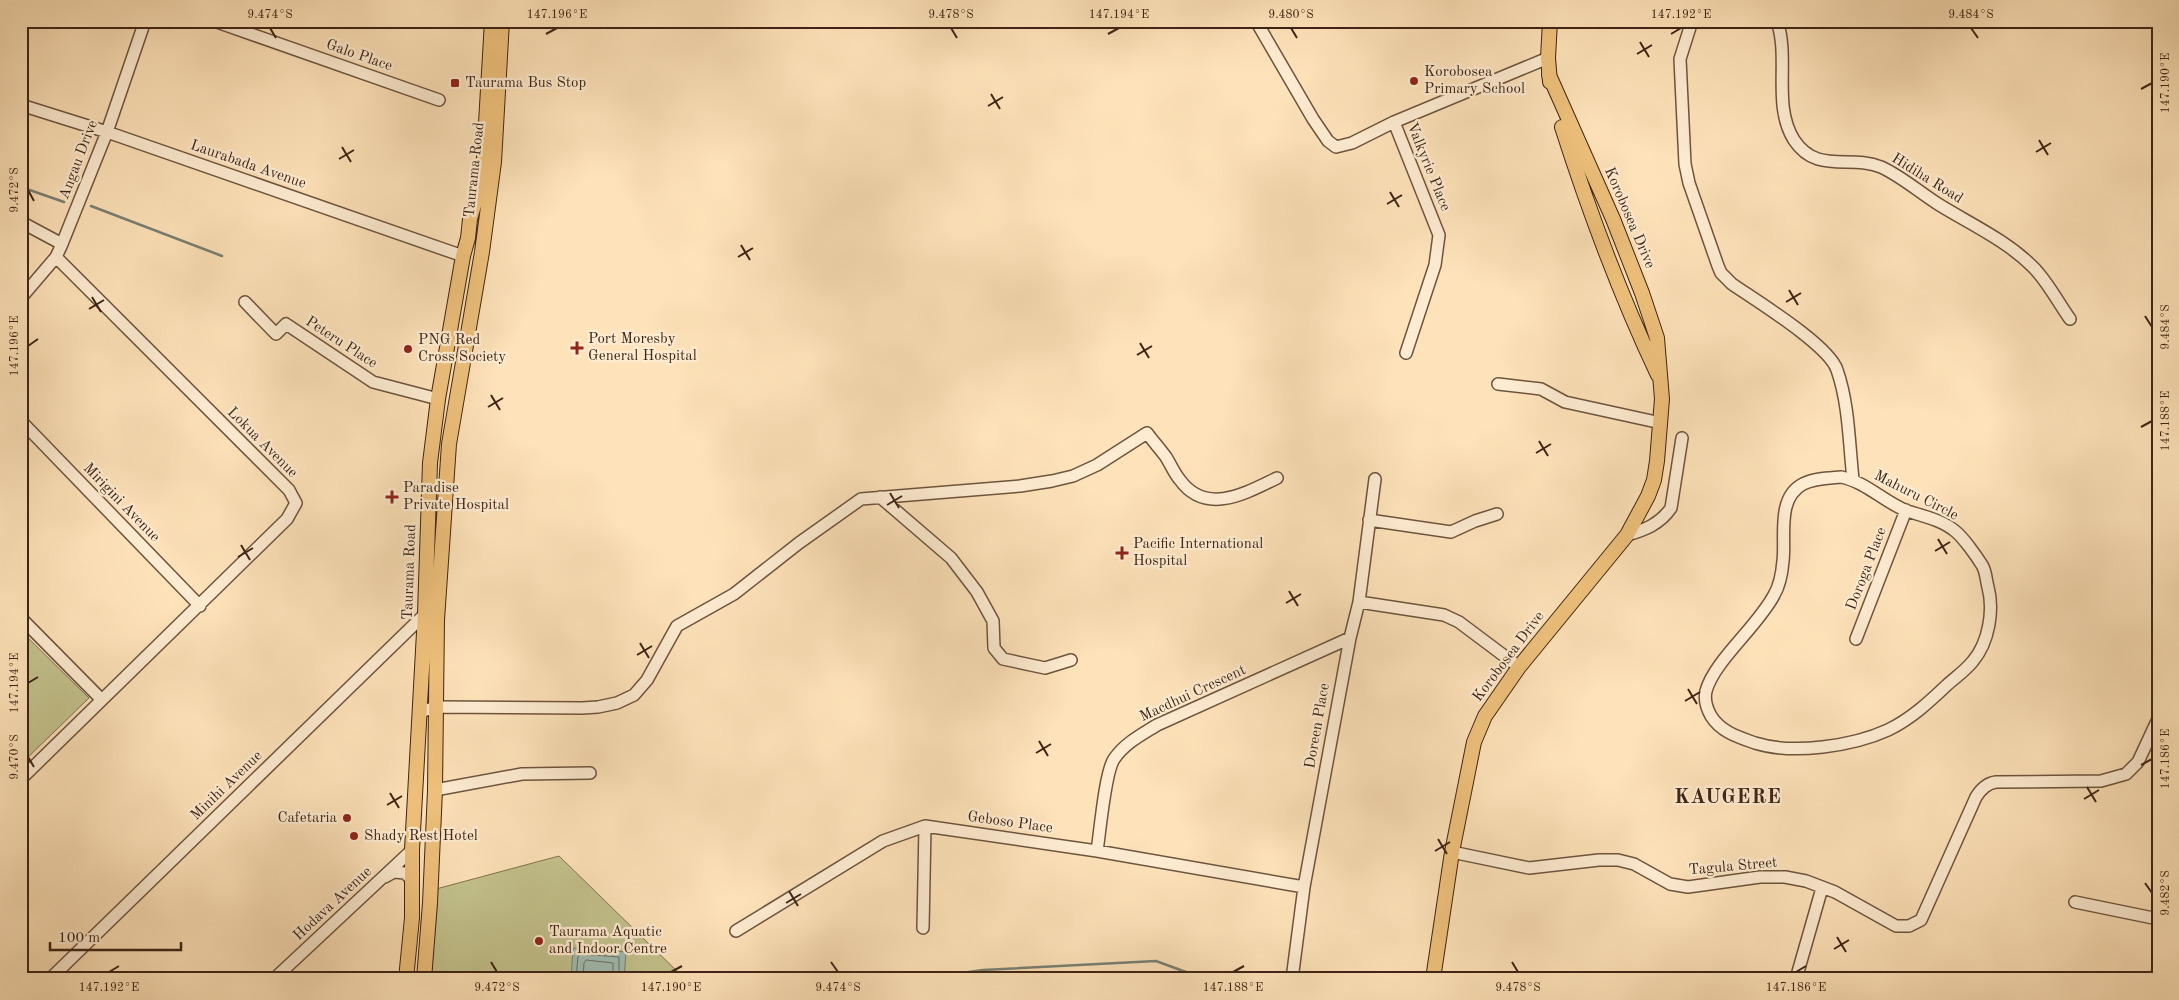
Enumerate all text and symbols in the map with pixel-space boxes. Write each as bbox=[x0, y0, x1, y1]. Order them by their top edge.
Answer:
text: 9.474°S bbox=[247, 9, 293, 21]
text: 147.196°E bbox=[527, 9, 587, 21]
text: 9.478°S bbox=[928, 9, 974, 21]
text: 147.194°E bbox=[1089, 9, 1149, 21]
text: 9.480°S bbox=[1268, 9, 1314, 21]
text: 147.192°E bbox=[1651, 9, 1711, 21]
text: 9.484°S bbox=[1948, 9, 1994, 21]
street label: Galo Place bbox=[324, 38, 394, 74]
text: 147.190°E bbox=[2160, 53, 2172, 113]
place label: Korobosea Primary School bbox=[1424, 65, 1525, 97]
marker: Korobosea Primary School bbox=[1408, 75, 1420, 87]
place label: Taurama Bus Stop bbox=[465, 76, 586, 91]
marker: Taurama Bus Stop bbox=[449, 77, 461, 89]
street label: Angau Drive bbox=[57, 118, 101, 202]
street label: Taurama Road bbox=[463, 121, 487, 218]
street label: Valkyrie Place bbox=[1403, 121, 1453, 213]
street label: Laurabada Avenue bbox=[188, 138, 308, 192]
street label: Hidiha Road bbox=[1889, 151, 1965, 207]
street label: Korobosea Drive bbox=[1601, 165, 1657, 271]
text: 9.472°S bbox=[9, 167, 21, 213]
text: 9.484°S bbox=[2160, 304, 2172, 350]
street label: Peteru Place bbox=[303, 314, 380, 372]
text: 147.196°E bbox=[9, 316, 21, 376]
place label: Port Moresby General Hospital bbox=[588, 332, 697, 364]
place label: PNG Red Cross Society bbox=[418, 333, 506, 365]
marker: Port Moresby General Hospital bbox=[570, 341, 584, 355]
marker: PNG Red Cross Society bbox=[402, 343, 414, 355]
text: 147.188°E bbox=[2160, 391, 2172, 451]
street label: Lokua Avenue bbox=[224, 405, 300, 481]
street label: Mirigini Avenue bbox=[80, 461, 162, 545]
street label: Mahuru Circle bbox=[1871, 468, 1961, 524]
place label: Paradise Private Hospital bbox=[403, 481, 509, 513]
marker: Paradise Private Hospital bbox=[385, 490, 399, 504]
street label: Taurama Road bbox=[401, 524, 419, 620]
street label: Doroga Place bbox=[1844, 525, 1890, 613]
place label: Pacific International Hospital bbox=[1133, 537, 1263, 569]
marker: Pacific International Hospital bbox=[1115, 546, 1129, 560]
street label: Korobosea Drive bbox=[1470, 609, 1548, 705]
text: 147.194°E bbox=[9, 653, 21, 713]
street label: Macdhui Crescent bbox=[1138, 663, 1248, 725]
street label: Doreen Place bbox=[1303, 682, 1333, 770]
text: 147.186°E bbox=[2160, 729, 2172, 789]
text: 9.470°S bbox=[9, 734, 21, 780]
street label: Minihi Avenue bbox=[188, 748, 266, 824]
district label: KAUGERE bbox=[1674, 788, 1782, 808]
street label: Geboso Place bbox=[966, 810, 1054, 836]
place label: Cafetaria bbox=[277, 811, 338, 826]
marker: Cafetaria bbox=[341, 812, 353, 824]
place label: Shady Rest Hotel bbox=[364, 829, 478, 844]
marker: Shady Rest Hotel bbox=[348, 830, 360, 842]
street label: Tagula Street bbox=[1688, 856, 1778, 878]
street label: Hodava Avenue bbox=[291, 864, 375, 944]
text: 9.482°S bbox=[2160, 870, 2172, 916]
scale bar bbox=[50, 920, 181, 952]
place label: Taurama Aquatic and Indoor Centre bbox=[549, 925, 667, 957]
text: 100 m bbox=[58, 931, 100, 946]
marker: Taurama Aquatic and Indoor Centre bbox=[533, 935, 545, 947]
text: 147.192°E bbox=[79, 982, 139, 994]
text: 9.472°S bbox=[474, 982, 520, 994]
text: 147.190°E bbox=[641, 982, 701, 994]
text: 9.474°S bbox=[815, 982, 861, 994]
text: 147.188°E bbox=[1203, 982, 1263, 994]
text: 9.478°S bbox=[1495, 982, 1541, 994]
text: 147.186°E bbox=[1766, 982, 1826, 994]

